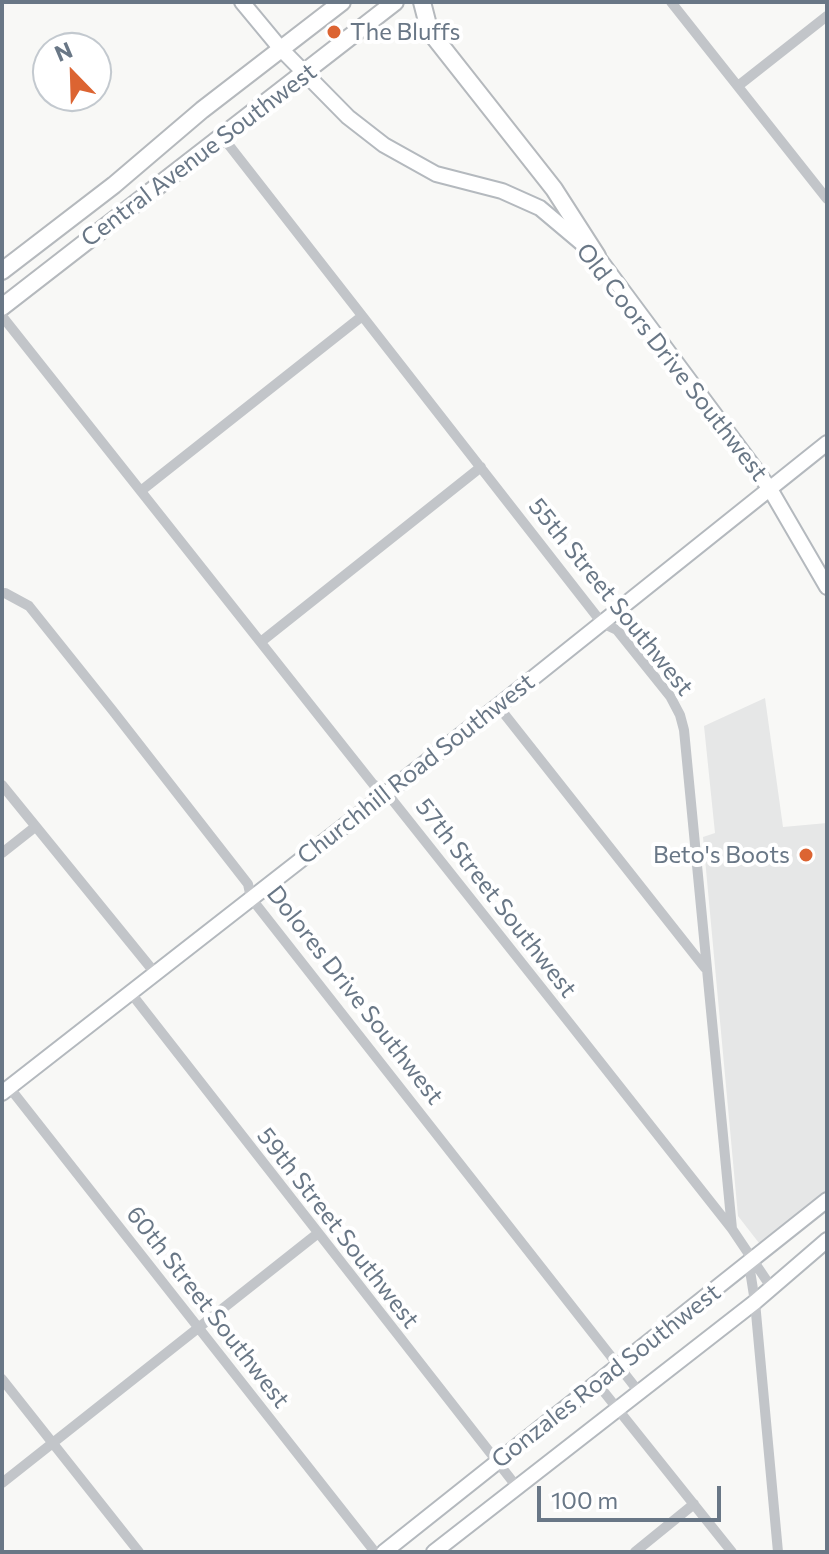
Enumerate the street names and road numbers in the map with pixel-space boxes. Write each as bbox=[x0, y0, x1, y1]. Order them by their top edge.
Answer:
street label: Central Avenue Southwest bbox=[76, 57, 322, 253]
street label: Old Coors Drive Southwest bbox=[570, 237, 774, 487]
street label: 55th Street Southwest bbox=[523, 493, 699, 701]
street label: Churchhill Road Southwest bbox=[292, 667, 540, 871]
street label: 57th Street Southwest bbox=[409, 793, 583, 1003]
street label: Dolores Drive Southwest bbox=[261, 880, 449, 1110]
street label: 59th Street Southwest bbox=[251, 1122, 425, 1334]
street label: 60th Street Southwest bbox=[120, 1200, 296, 1414]
street label: Gonzales Road Southwest bbox=[486, 1278, 726, 1474]

